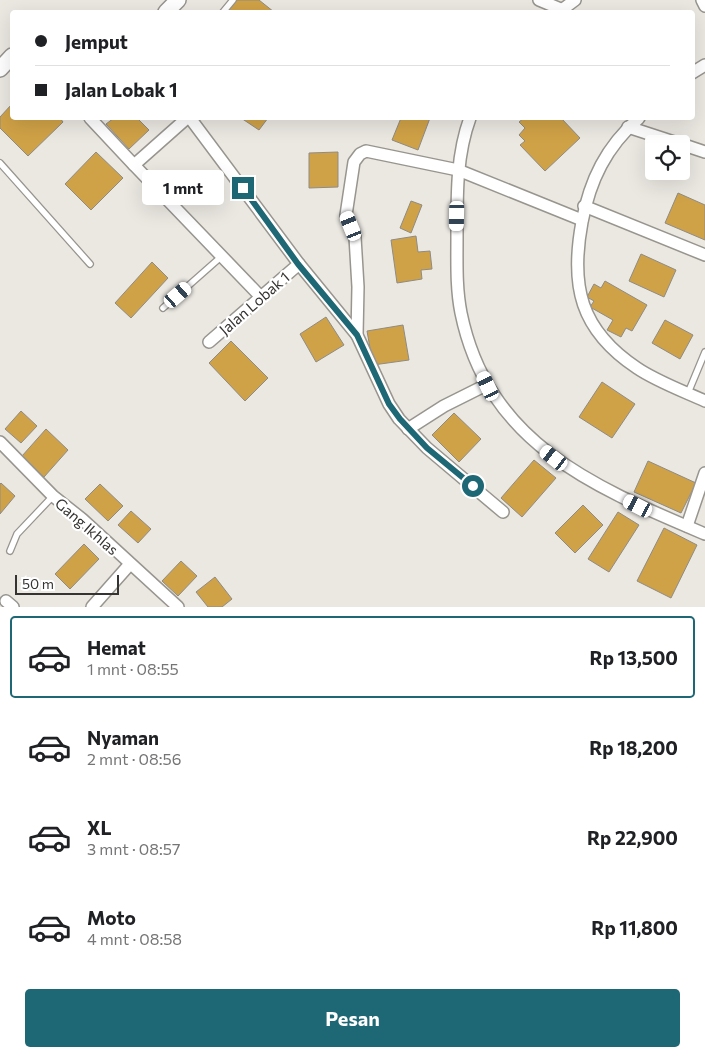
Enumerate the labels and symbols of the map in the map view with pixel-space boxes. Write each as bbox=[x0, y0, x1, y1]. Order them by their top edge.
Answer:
callout: 1 mnt bbox=[143, 170, 226, 206]
route end bbox=[232, 177, 254, 199]
car bbox=[449, 201, 464, 231]
car bbox=[338, 209, 363, 243]
street label: Jalan Lobak 1 bbox=[215, 268, 293, 338]
car bbox=[161, 279, 194, 311]
car bbox=[474, 369, 501, 403]
car bbox=[537, 443, 570, 473]
route start bbox=[462, 475, 484, 497]
car bbox=[621, 493, 654, 519]
street label: Gang Ikhlas bbox=[52, 494, 122, 558]
scale bar bbox=[15, 572, 119, 595]

